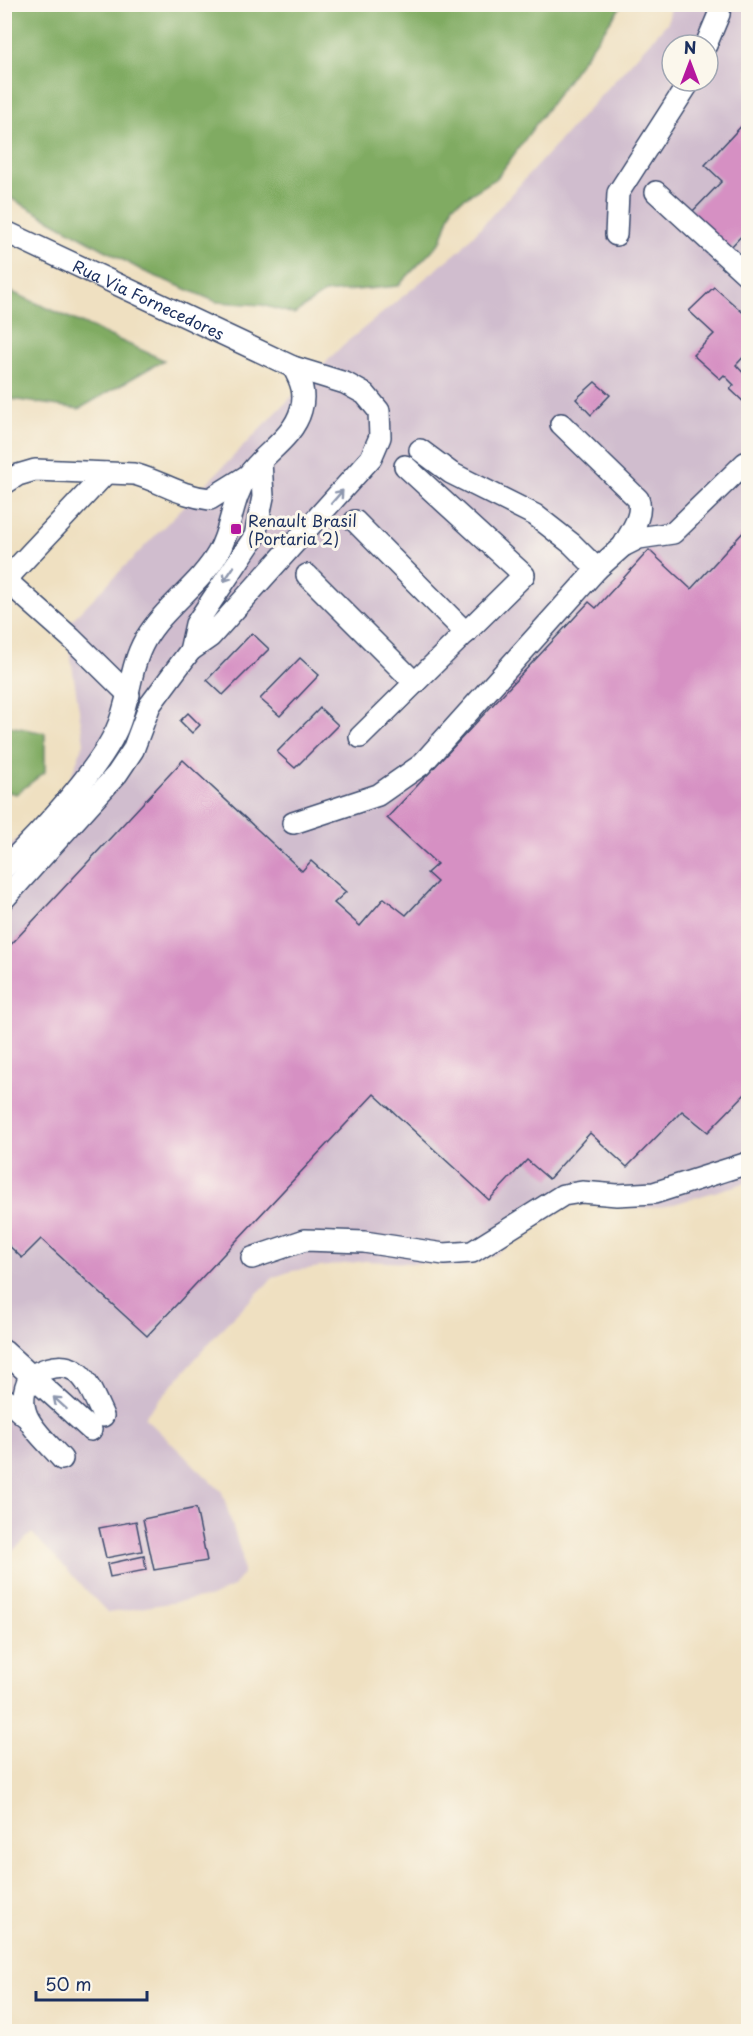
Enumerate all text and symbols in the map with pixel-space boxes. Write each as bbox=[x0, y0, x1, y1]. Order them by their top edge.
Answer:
north arrow bbox=[660, 33, 720, 93]
text: N bbox=[684, 35, 696, 59]
street label: Rua Via Fornecedores bbox=[69, 253, 228, 345]
one-way arrow bbox=[330, 490, 344, 505]
place label: Renault Brasil (Portaria 2) bbox=[248, 508, 357, 550]
marker: Renault Brasil (Portaria 2) bbox=[229, 522, 243, 536]
one-way arrow bbox=[223, 565, 235, 582]
one-way arrow bbox=[53, 1396, 68, 1410]
scale bar bbox=[36, 1964, 147, 2002]
text: 50 m bbox=[45, 1970, 92, 1997]

